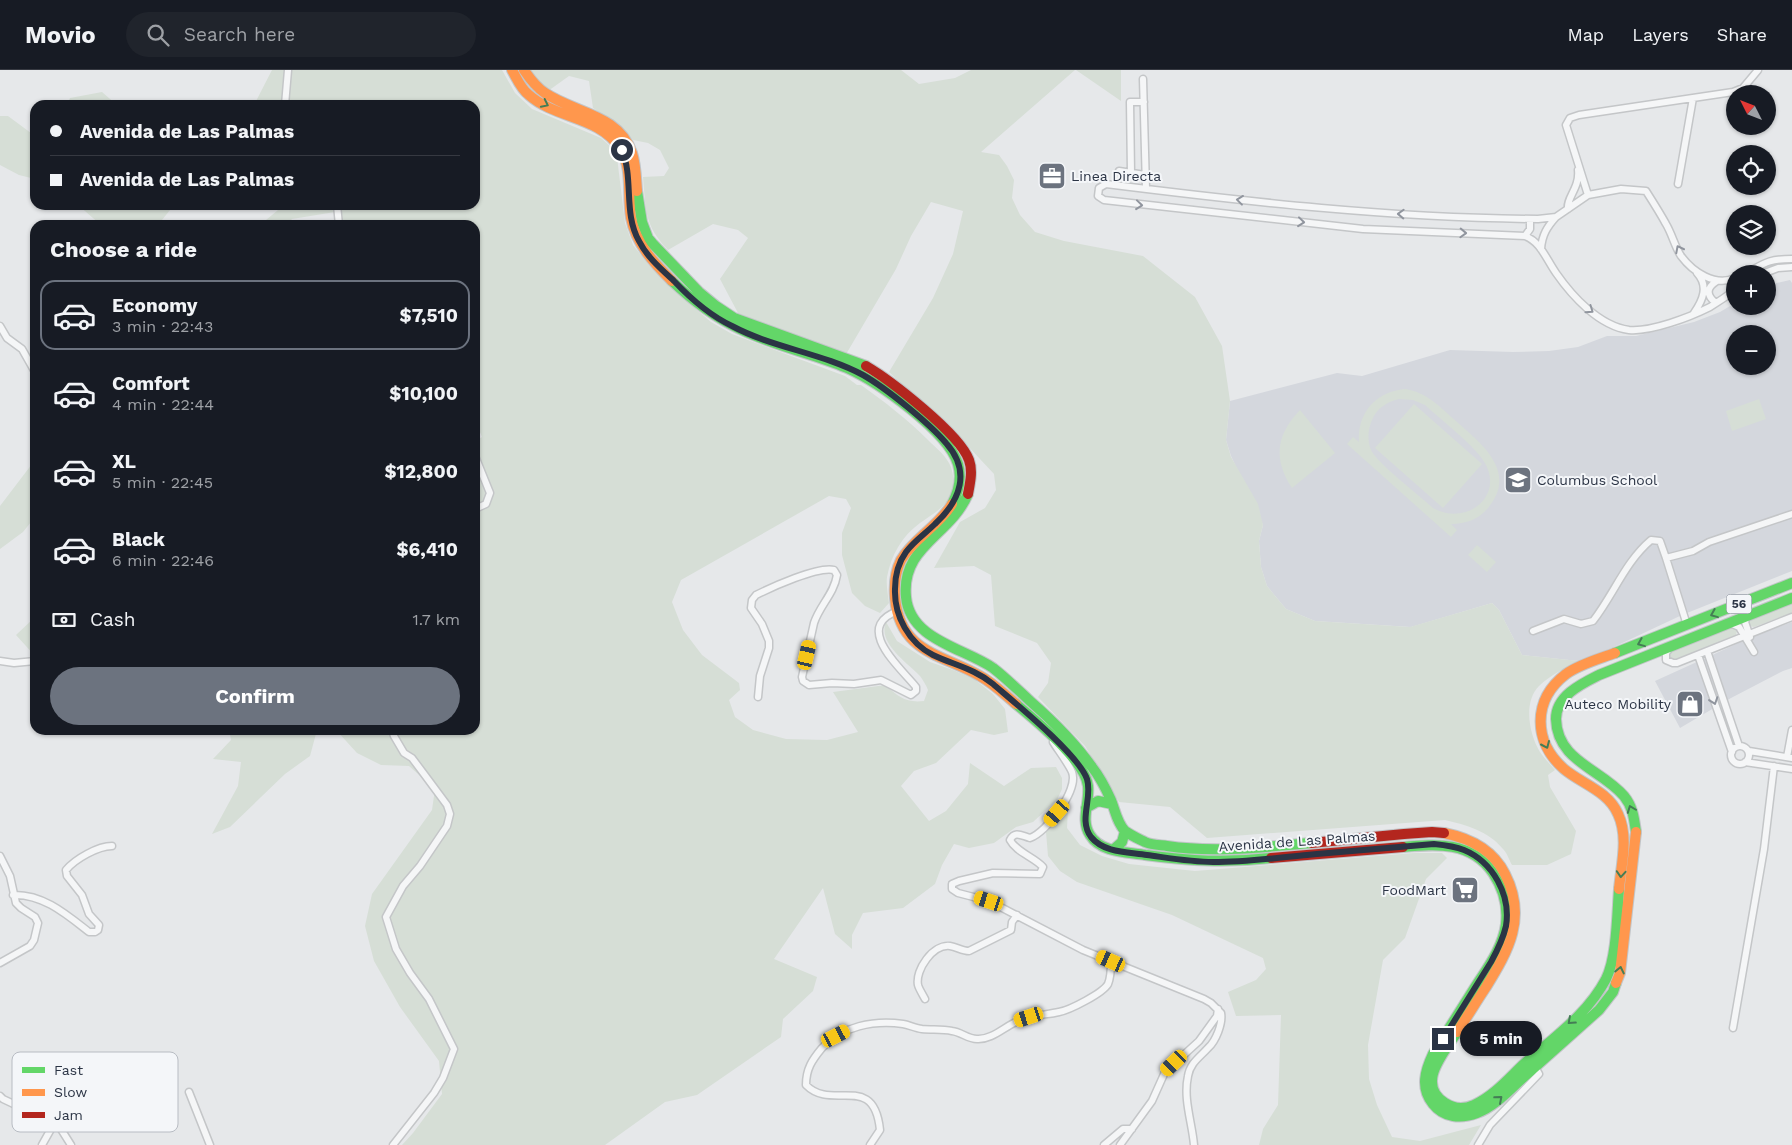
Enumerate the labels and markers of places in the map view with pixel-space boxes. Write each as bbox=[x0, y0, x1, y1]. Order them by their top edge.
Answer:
office icon: Linea Directa bbox=[1037, 161, 1067, 191]
place label: Linea Directa bbox=[1071, 168, 1161, 184]
school or university icon: Columbus School bbox=[1503, 465, 1533, 495]
place label: Columbus School bbox=[1537, 472, 1658, 488]
shop icon: Auteco Mobility bbox=[1675, 689, 1705, 719]
place label: Auteco Mobility bbox=[1564, 696, 1672, 712]
supermarket icon: FoodMart bbox=[1450, 875, 1480, 905]
place label: FoodMart bbox=[1382, 882, 1446, 898]

